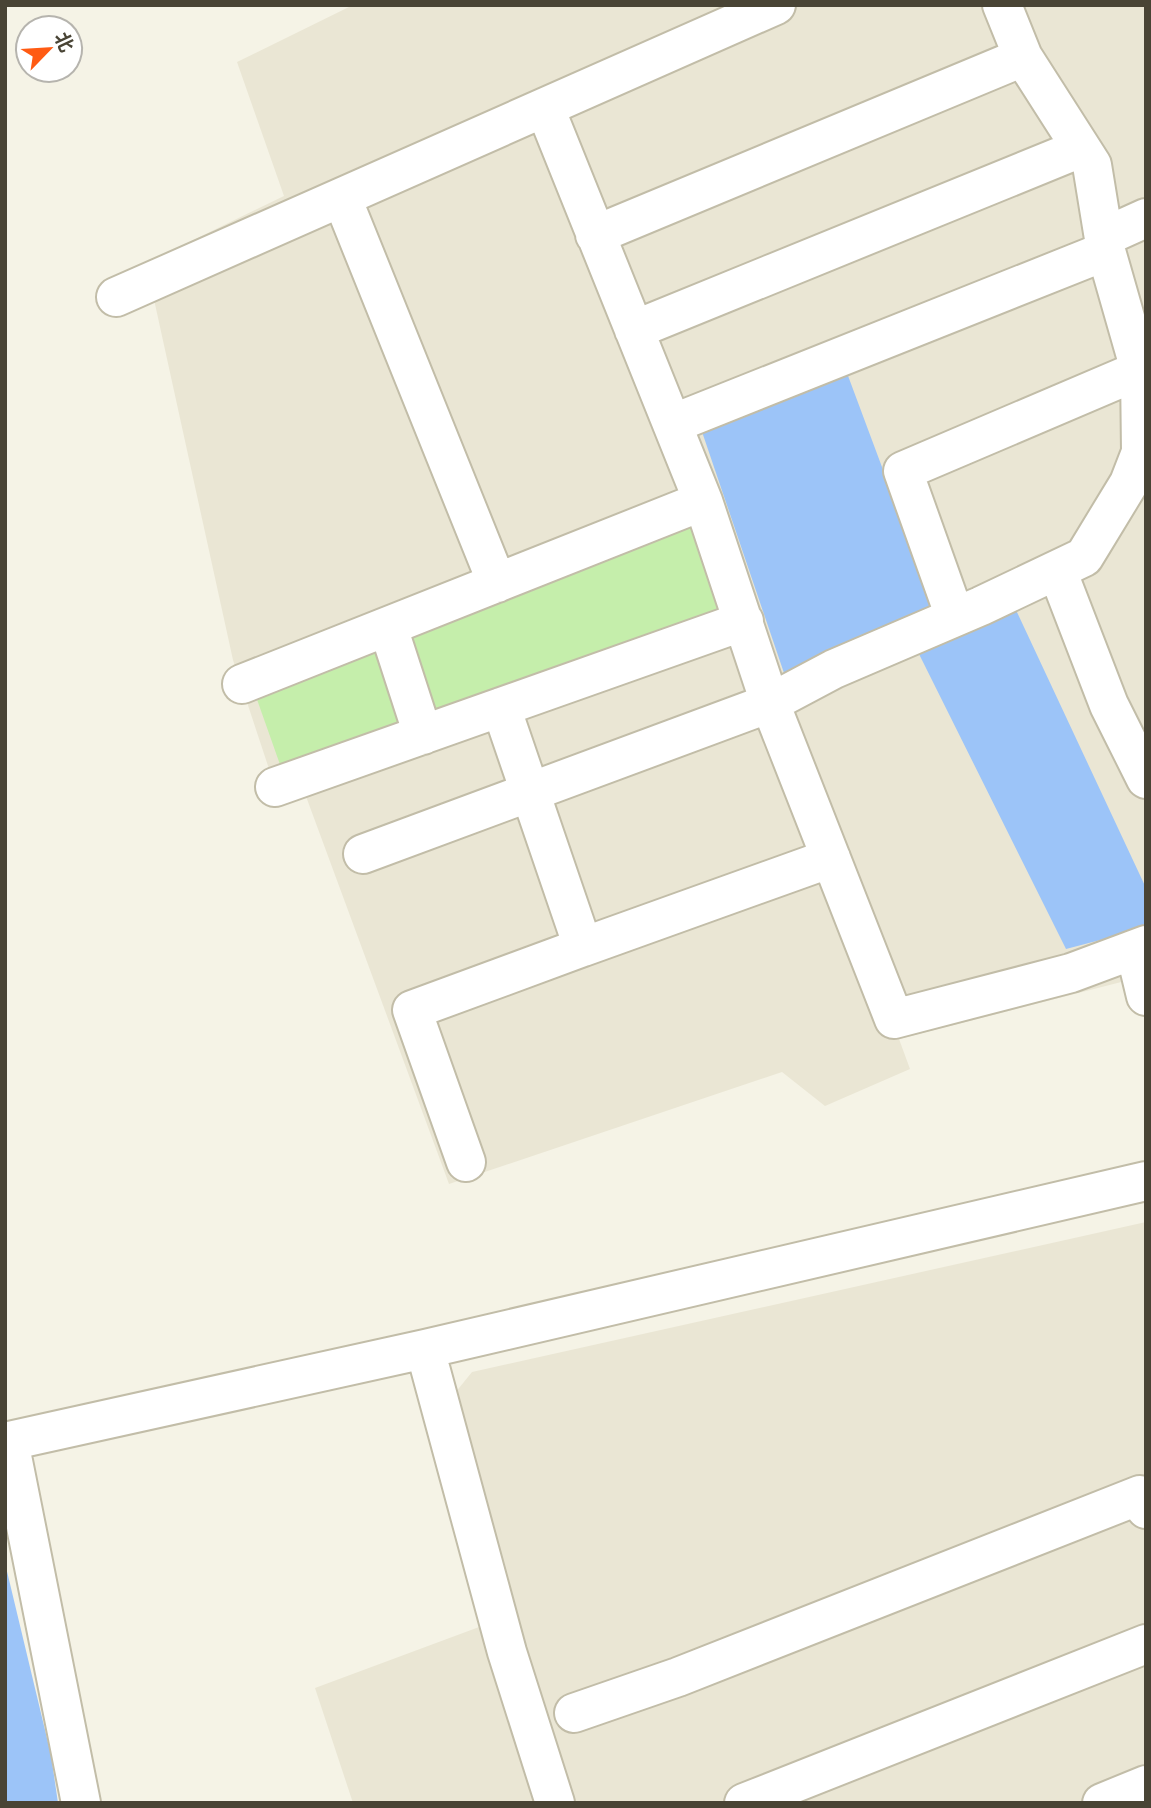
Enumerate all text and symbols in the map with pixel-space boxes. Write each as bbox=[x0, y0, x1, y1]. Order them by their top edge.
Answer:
north arrow bbox=[14, 14, 84, 84]
text: 北 bbox=[50, 29, 78, 56]

